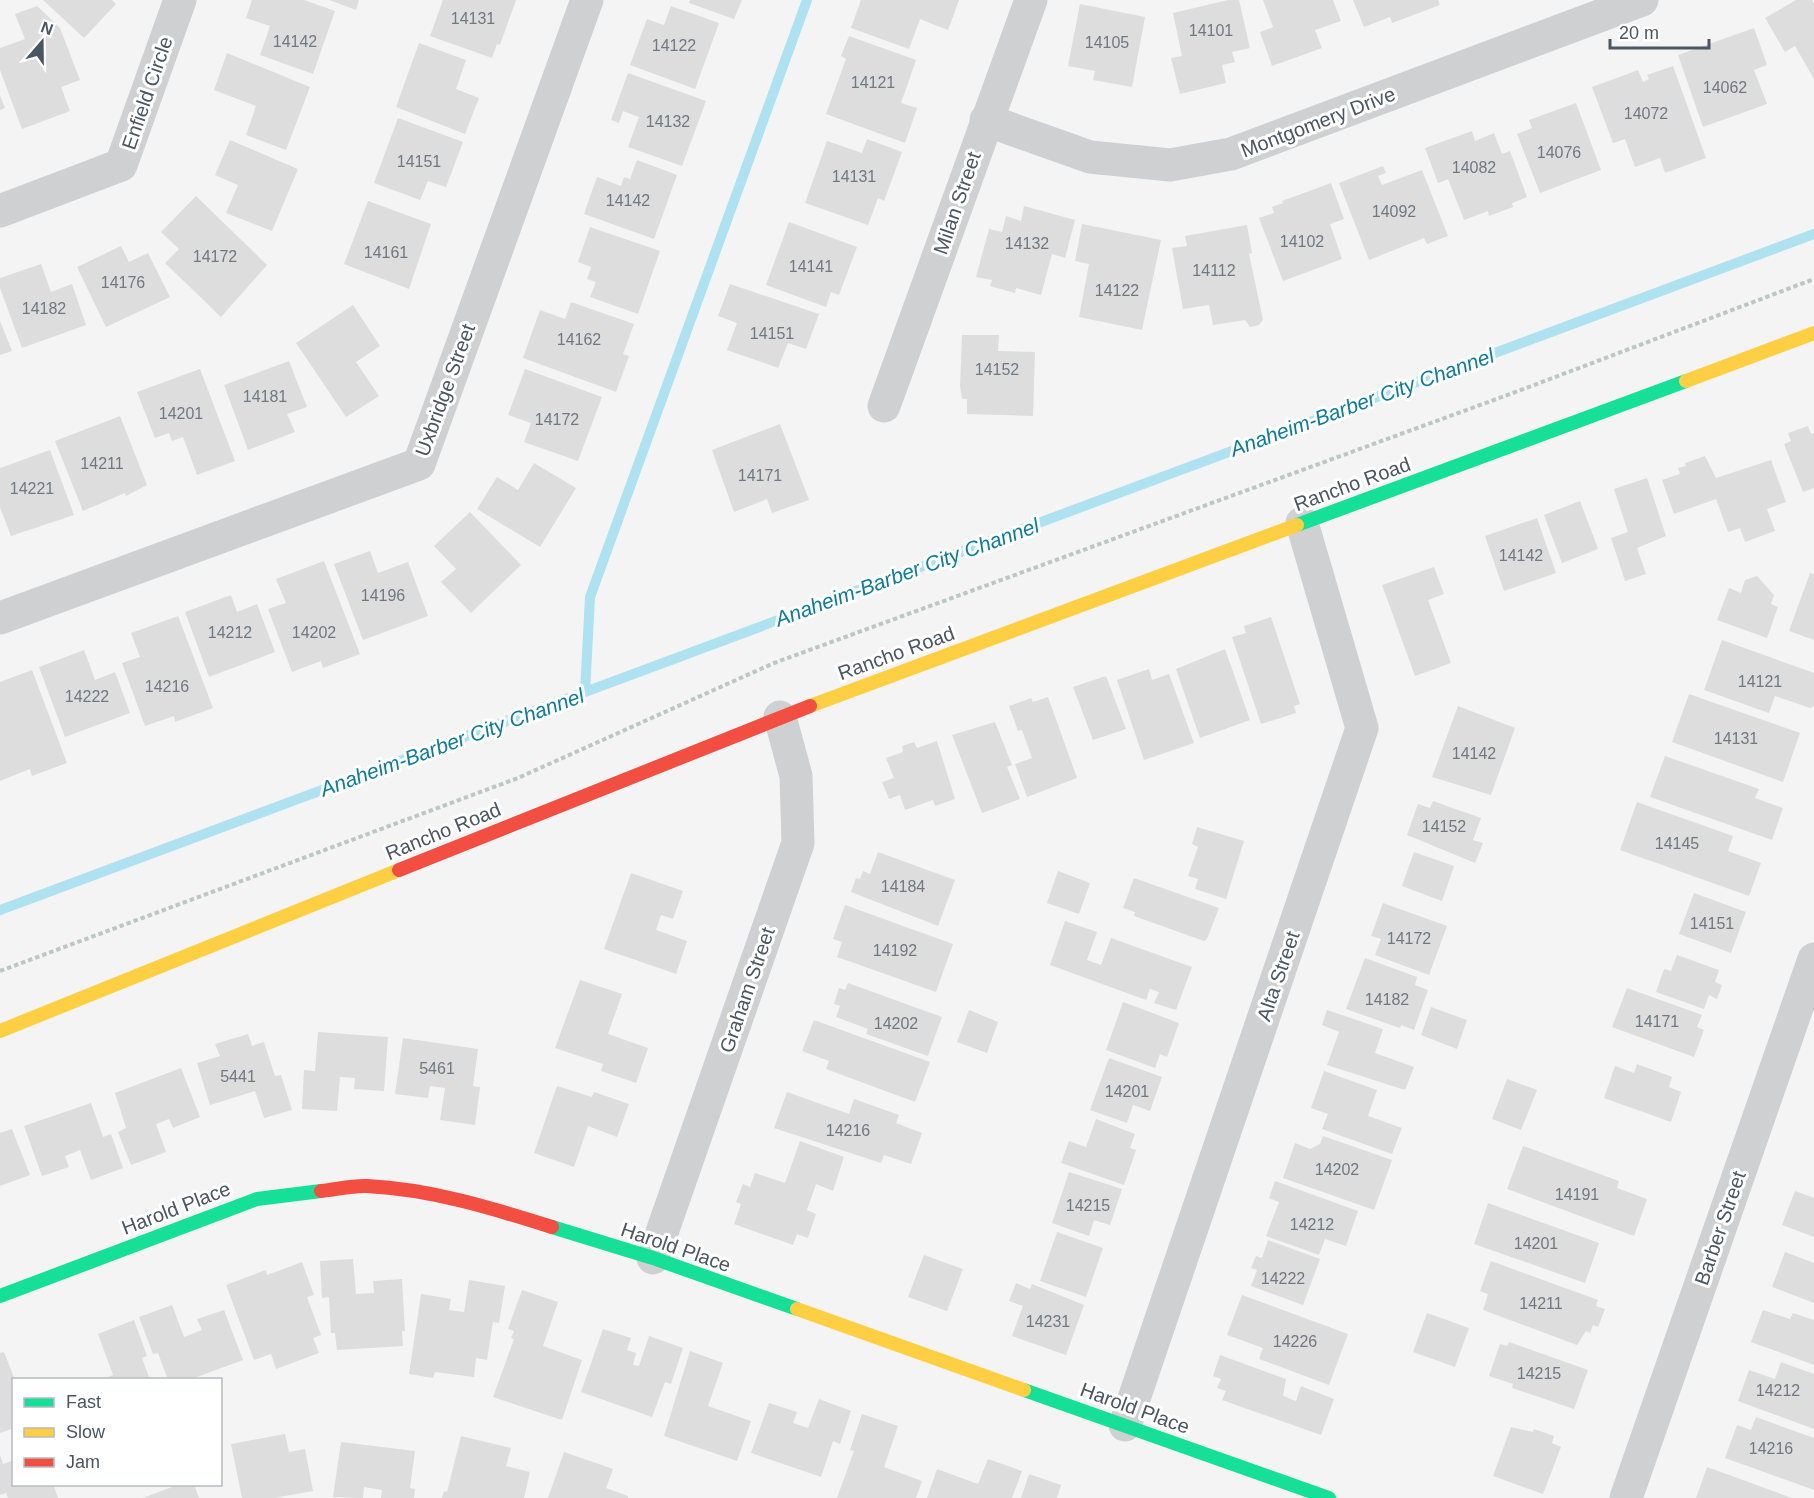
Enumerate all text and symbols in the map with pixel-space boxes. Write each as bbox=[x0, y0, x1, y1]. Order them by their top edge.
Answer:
house number: 14131 bbox=[451, 10, 495, 27]
north arrow bbox=[12, 12, 72, 72]
scale bar bbox=[1610, 12, 1709, 50]
text: N bbox=[39, 18, 55, 38]
house number: 14101 bbox=[1189, 22, 1233, 39]
text: 20 m bbox=[1619, 23, 1659, 43]
house number: 14142 bbox=[273, 33, 317, 50]
street label: Enfield Circle bbox=[117, 34, 177, 152]
house number: 14105 bbox=[1085, 34, 1129, 51]
house number: 14122 bbox=[652, 37, 696, 54]
house number: 14121 bbox=[851, 74, 895, 91]
house number: 14062 bbox=[1703, 79, 1747, 96]
street label: Montgomery Drive bbox=[1238, 82, 1398, 162]
house number: 14072 bbox=[1624, 105, 1668, 122]
house number: 14132 bbox=[646, 113, 690, 130]
house number: 14076 bbox=[1537, 144, 1581, 161]
street label: Milan Street bbox=[929, 149, 985, 257]
house number: 14151 bbox=[397, 153, 441, 170]
house number: 14082 bbox=[1452, 159, 1496, 176]
house number: 14131 bbox=[832, 168, 876, 185]
house number: 14142 bbox=[606, 192, 650, 209]
house number: 14092 bbox=[1372, 203, 1416, 220]
house number: 14102 bbox=[1280, 233, 1324, 250]
house number: 14132 bbox=[1005, 235, 1049, 252]
house number: 14161 bbox=[364, 244, 408, 261]
house number: 14172 bbox=[193, 248, 237, 265]
house number: 14141 bbox=[789, 258, 833, 275]
house number: 14112 bbox=[1192, 262, 1236, 279]
house number: 14176 bbox=[101, 274, 145, 291]
house number: 14122 bbox=[1095, 282, 1139, 299]
house number: 14182 bbox=[22, 300, 66, 317]
street label: Uxbridge Street bbox=[411, 321, 479, 459]
house number: 14151 bbox=[750, 325, 794, 342]
house number: 14162 bbox=[557, 331, 601, 348]
water label: Anaheim-Barber City Channel bbox=[1225, 343, 1498, 461]
house number: 14152 bbox=[975, 361, 1019, 378]
house number: 14181 bbox=[243, 388, 287, 405]
house number: 14201 bbox=[159, 405, 203, 422]
house number: 14172 bbox=[535, 411, 579, 428]
street label: Rancho Road bbox=[1291, 453, 1413, 515]
house number: 14211 bbox=[80, 455, 124, 472]
house number: 14171 bbox=[738, 467, 782, 484]
house number: 14221 bbox=[10, 480, 54, 497]
water label: Anaheim-Barber City Channel bbox=[770, 513, 1043, 631]
house number: 14142 bbox=[1499, 547, 1543, 564]
house number: 14196 bbox=[361, 587, 405, 604]
street label: Rancho Road bbox=[835, 622, 957, 684]
house number: 14212 bbox=[208, 624, 252, 641]
house number: 14202 bbox=[292, 624, 336, 641]
house number: 14121 bbox=[1738, 673, 1782, 690]
house number: 14216 bbox=[145, 678, 189, 695]
water label: Anaheim-Barber City Channel bbox=[315, 683, 588, 801]
house number: 14222 bbox=[65, 688, 109, 705]
house number: 14131 bbox=[1714, 730, 1758, 747]
house number: 14142 bbox=[1452, 745, 1496, 762]
street label: Rancho Road bbox=[382, 798, 504, 864]
house number: 14152 bbox=[1422, 818, 1466, 835]
house number: 14145 bbox=[1655, 835, 1699, 852]
house number: 14184 bbox=[881, 878, 925, 895]
house number: 14151 bbox=[1690, 915, 1734, 932]
street label: Graham Street bbox=[715, 924, 779, 1056]
street label: Alta Street bbox=[1252, 928, 1304, 1024]
house number: 14172 bbox=[1387, 930, 1431, 947]
house number: 14192 bbox=[873, 942, 917, 959]
house number: 14182 bbox=[1365, 991, 1409, 1008]
house number: 14171 bbox=[1635, 1013, 1679, 1030]
house number: 14202 bbox=[874, 1015, 918, 1032]
house number: 5461 bbox=[419, 1060, 455, 1077]
house number: 5441 bbox=[220, 1068, 256, 1085]
house number: 14201 bbox=[1105, 1083, 1149, 1100]
house number: 14216 bbox=[826, 1122, 870, 1139]
house number: 14202 bbox=[1315, 1161, 1359, 1178]
street label: Barber Street bbox=[1690, 1168, 1750, 1288]
street label: Harold Place bbox=[119, 1177, 233, 1239]
house number: 14191 bbox=[1555, 1186, 1599, 1203]
house number: 14215 bbox=[1066, 1197, 1110, 1214]
house number: 14212 bbox=[1290, 1216, 1334, 1233]
street label: Harold Place bbox=[618, 1218, 734, 1276]
house number: 14201 bbox=[1514, 1235, 1558, 1252]
house number: 14222 bbox=[1261, 1270, 1305, 1287]
house number: 14211 bbox=[1519, 1295, 1563, 1312]
house number: 14231 bbox=[1026, 1313, 1070, 1330]
house number: 14226 bbox=[1273, 1333, 1317, 1350]
house number: 14215 bbox=[1517, 1365, 1561, 1382]
legend bbox=[12, 1378, 222, 1486]
street label: Harold Place bbox=[1077, 1378, 1193, 1438]
house number: 14212 bbox=[1756, 1382, 1800, 1399]
text: Fast bbox=[66, 1392, 101, 1412]
text: Slow bbox=[66, 1422, 106, 1442]
house number: 14216 bbox=[1749, 1440, 1793, 1457]
text: Jam bbox=[66, 1452, 100, 1472]

